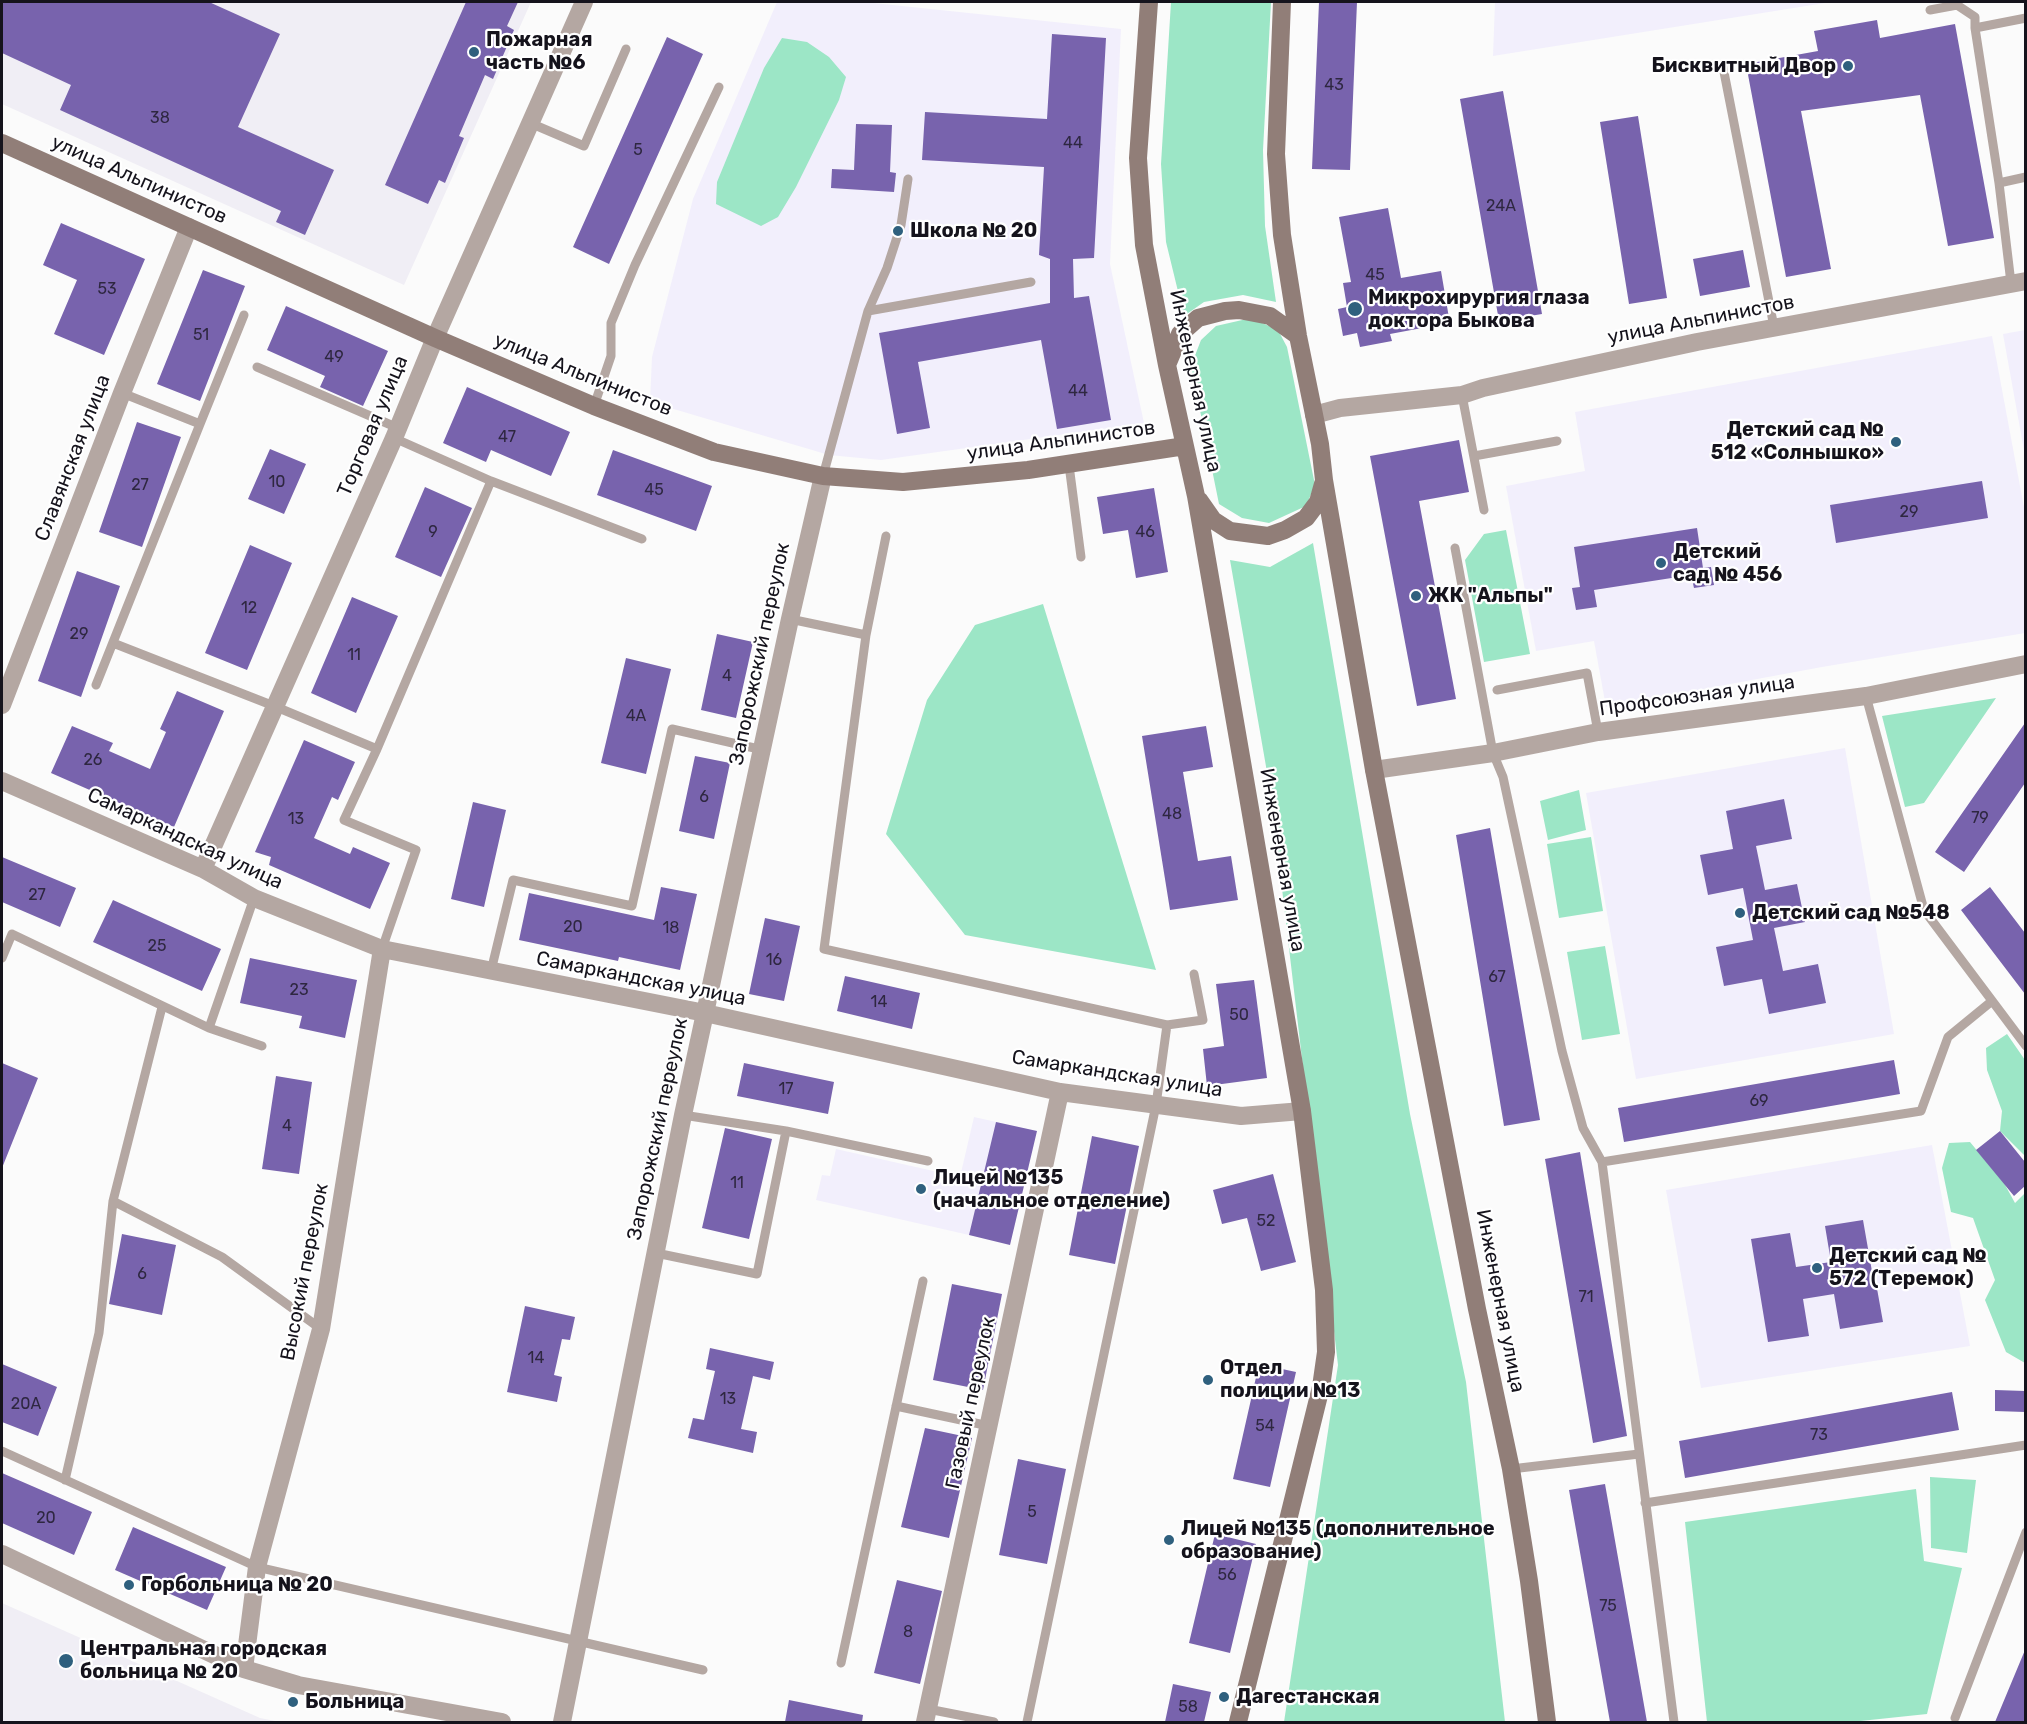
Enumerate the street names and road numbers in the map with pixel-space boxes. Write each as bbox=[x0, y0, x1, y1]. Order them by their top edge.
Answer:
street label: улица Альпинистов bbox=[47, 130, 231, 230]
street label: Инженерная улица bbox=[1164, 288, 1226, 474]
street label: улица Альпинистов bbox=[1606, 290, 1796, 350]
street label: улица Альпинистов bbox=[491, 328, 675, 422]
street label: Торговая улица bbox=[333, 352, 413, 500]
street label: Славянская улица bbox=[30, 371, 116, 545]
street label: улица Альпинистов bbox=[965, 416, 1157, 466]
street label: Запорожский переулок bbox=[725, 540, 795, 768]
street label: Профсоюзная улица bbox=[1598, 670, 1796, 722]
street label: Инженерная улица bbox=[1254, 766, 1310, 954]
street label: Самаркандская улица bbox=[83, 783, 287, 895]
street label: Самаркандская улица bbox=[534, 947, 748, 1011]
street label: Запорожский переулок bbox=[623, 1015, 693, 1243]
street label: Самаркандская улица bbox=[1010, 1045, 1224, 1103]
street label: Высокий переулок bbox=[276, 1181, 334, 1363]
street label: Инженерная улица bbox=[1470, 1207, 1530, 1395]
street label: Газовый переулок bbox=[941, 1315, 1001, 1491]

